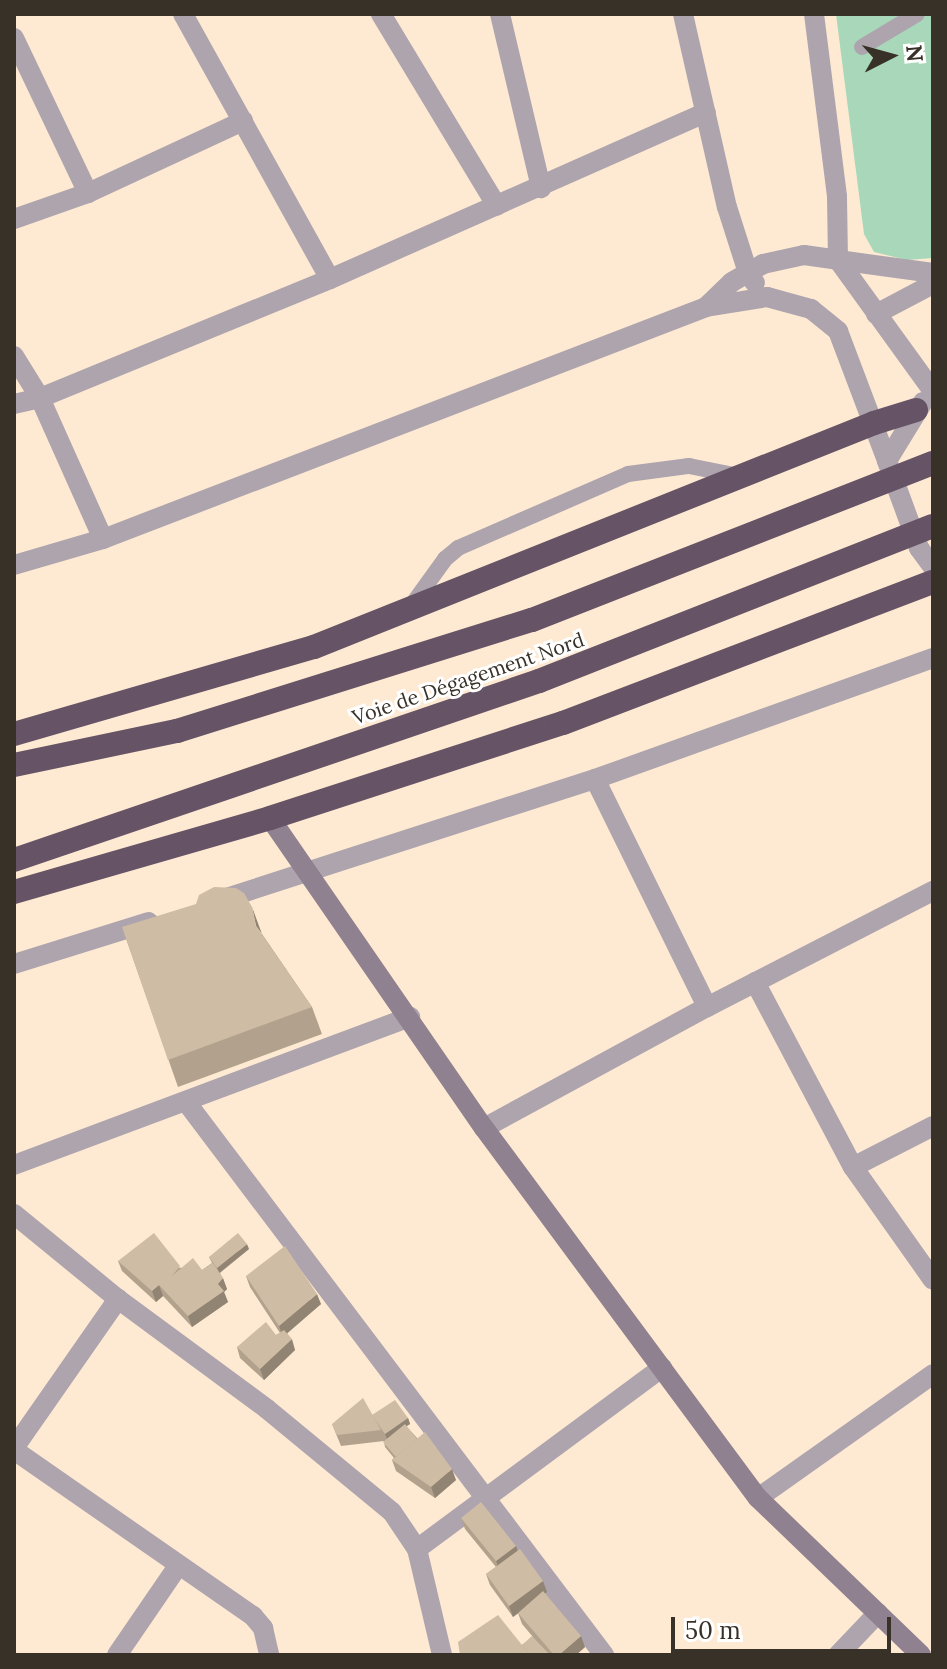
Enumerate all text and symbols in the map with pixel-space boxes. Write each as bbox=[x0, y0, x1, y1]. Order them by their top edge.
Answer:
north arrow bbox=[851, 16, 931, 96]
text: N bbox=[900, 44, 930, 63]
street label: Voie de Dégagement Nord bbox=[349, 627, 587, 729]
scale bar bbox=[675, 1601, 895, 1651]
text: 50 m bbox=[685, 1615, 741, 1646]

